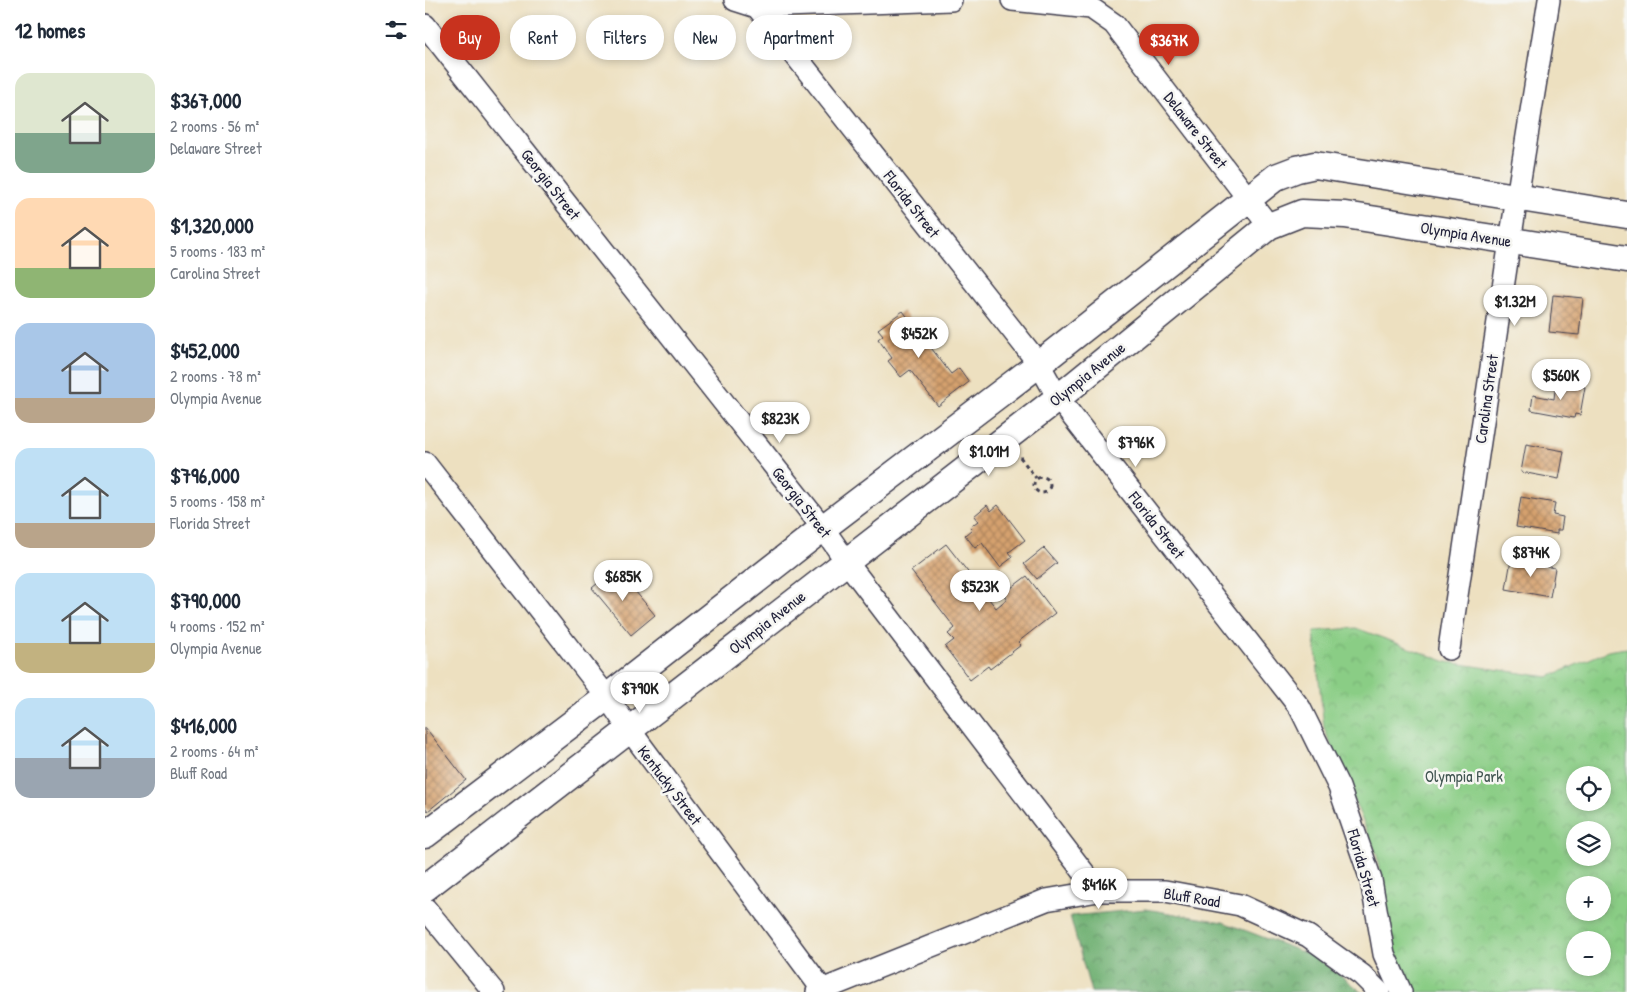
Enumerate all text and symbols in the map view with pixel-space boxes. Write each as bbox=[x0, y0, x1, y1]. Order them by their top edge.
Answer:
chip: Buy bbox=[440, 15, 500, 60]
chip: Rent bbox=[510, 15, 576, 60]
chip: Filters bbox=[586, 15, 664, 60]
chip: New bbox=[674, 15, 736, 60]
chip: Apartment bbox=[746, 15, 852, 60]
text: 12 homes bbox=[15, 16, 85, 45]
icon: filters bbox=[382, 16, 410, 44]
pin: $367K bbox=[1134, 23, 1204, 66]
text: $367K bbox=[1150, 29, 1188, 51]
text: $367,000 bbox=[170, 86, 241, 115]
street label: Delaware Street bbox=[1159, 87, 1233, 173]
icon: home bbox=[55, 93, 115, 153]
text: 2 rooms · 56 m² bbox=[170, 115, 259, 137]
text: Delaware Street bbox=[170, 137, 262, 159]
street label: Georgia Street bbox=[516, 144, 586, 224]
street label: Florida Street bbox=[878, 165, 946, 243]
text: $1,320,000 bbox=[170, 211, 254, 240]
street label: Olympia Avenue bbox=[1419, 216, 1514, 252]
icon: home bbox=[55, 218, 115, 278]
text: 5 rooms · 183 m² bbox=[170, 240, 265, 262]
text: Carolina Street bbox=[170, 262, 260, 284]
pin: $1.32M bbox=[1474, 284, 1556, 327]
text: $1.32M bbox=[1494, 290, 1536, 312]
pin: $452K bbox=[884, 316, 954, 359]
text: $452K bbox=[901, 322, 937, 344]
text: $452,000 bbox=[170, 336, 240, 365]
street label: Olympia Avenue bbox=[1044, 336, 1130, 411]
icon: home bbox=[55, 343, 115, 403]
street label: Carolina Street bbox=[1469, 352, 1503, 445]
pin: $560K bbox=[1526, 358, 1596, 401]
text: $560K bbox=[1543, 364, 1579, 386]
text: 2 rooms · 78 m² bbox=[170, 365, 261, 387]
text: Olympia Avenue bbox=[170, 387, 262, 409]
pin: $823K bbox=[745, 402, 815, 444]
text: $823K bbox=[761, 407, 799, 429]
pin: $796K bbox=[1101, 426, 1171, 468]
text: $796K bbox=[1118, 431, 1154, 453]
pin: $1.01M bbox=[948, 434, 1030, 477]
text: $1.01M bbox=[969, 440, 1009, 462]
text: $796,000 bbox=[170, 461, 240, 490]
street label: Georgia Street bbox=[767, 462, 837, 542]
icon: home bbox=[55, 468, 115, 528]
street label: Florida Street bbox=[1123, 486, 1191, 564]
text: 5 rooms · 158 m² bbox=[170, 490, 265, 512]
text: Florida Street bbox=[170, 512, 250, 534]
pin: $874K bbox=[1496, 536, 1566, 578]
text: $874K bbox=[1512, 541, 1550, 563]
pin: $685K bbox=[588, 560, 658, 602]
text: $685K bbox=[605, 565, 641, 587]
pin: $523K bbox=[945, 570, 1015, 612]
text: $523K bbox=[961, 575, 999, 597]
street label: Olympia Avenue bbox=[724, 585, 810, 659]
text: $790,000 bbox=[170, 586, 241, 615]
icon: home bbox=[55, 593, 115, 653]
text: 4 rooms · 152 m² bbox=[170, 615, 265, 637]
text: Olympia Avenue bbox=[170, 637, 262, 659]
pin: $790K bbox=[605, 672, 675, 714]
text: $790K bbox=[621, 677, 659, 699]
text: $416,000 bbox=[170, 711, 237, 740]
icon: home bbox=[55, 718, 115, 778]
text: 2 rooms · 64 m² bbox=[170, 740, 258, 762]
street label: Kentucky Street bbox=[633, 741, 707, 830]
text: Bluff Road bbox=[170, 762, 227, 784]
park label: Olympia Park bbox=[1425, 765, 1503, 787]
map controls bbox=[1566, 766, 1611, 976]
button: locate bbox=[1566, 766, 1611, 811]
button: layers bbox=[1566, 821, 1611, 866]
street label: Florida Street bbox=[1342, 826, 1386, 910]
pin: $416K bbox=[1064, 868, 1134, 910]
text: $416K bbox=[1082, 873, 1116, 895]
button: + bbox=[1566, 876, 1611, 921]
street label: Bluff Road bbox=[1162, 882, 1222, 912]
button: − bbox=[1566, 931, 1611, 976]

